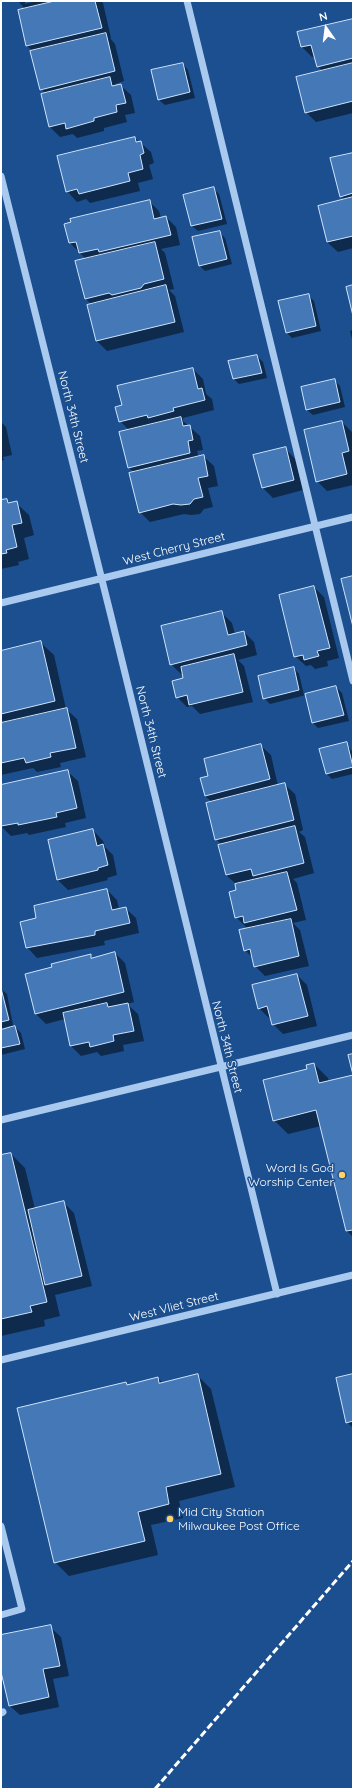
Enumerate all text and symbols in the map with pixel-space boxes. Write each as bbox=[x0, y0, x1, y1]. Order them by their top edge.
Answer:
north arrow bbox=[306, 8, 346, 48]
text: N bbox=[317, 9, 329, 24]
street label: North 34th Street bbox=[55, 369, 91, 465]
street label: West Cherry Street bbox=[121, 529, 227, 569]
street label: North 34th Street bbox=[133, 684, 169, 780]
street label: North 34th Street bbox=[209, 999, 245, 1095]
place label: Word Is God Worship Center bbox=[248, 1161, 334, 1189]
marker: Word Is God Worship Center bbox=[337, 1170, 347, 1180]
street label: West Vliet Street bbox=[128, 1289, 220, 1325]
place label: Mid City Station Milwaukee Post Office bbox=[178, 1505, 300, 1533]
marker: Mid City Station Milwaukee Post Office bbox=[165, 1514, 175, 1524]

